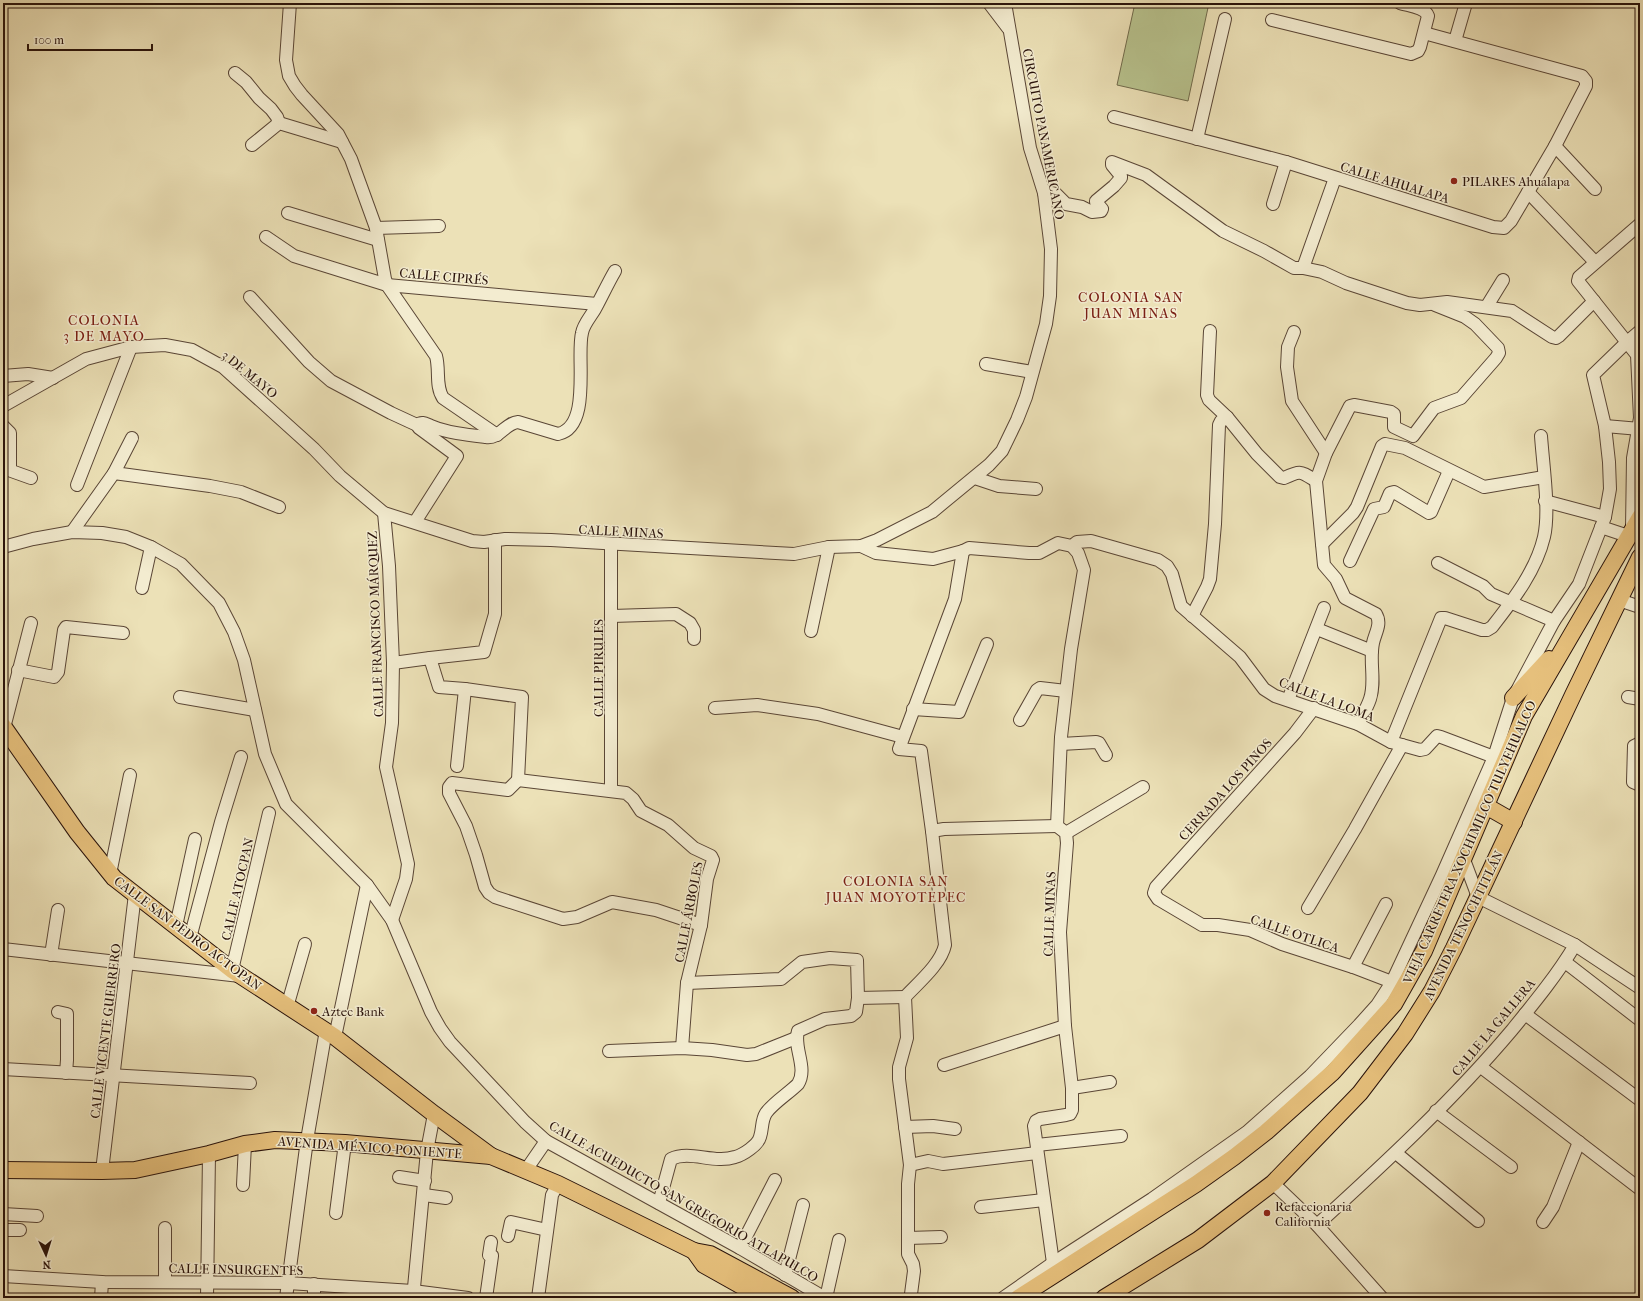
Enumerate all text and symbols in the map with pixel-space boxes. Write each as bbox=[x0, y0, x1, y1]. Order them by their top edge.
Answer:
scale bar bbox=[28, 26, 152, 52]
text: 100 m bbox=[34, 33, 64, 47]
street label: CIRCUITO PANAMERICANO bbox=[1020, 47, 1067, 221]
street label: CALLE AHUALAPA bbox=[1339, 159, 1452, 206]
place label: PILARES Ahualapa bbox=[1462, 174, 1571, 189]
marker: PILARES Ahualapa bbox=[1449, 176, 1459, 186]
street label: CALLE CIPRÉS bbox=[399, 265, 489, 288]
district label: COLONIA SAN JUAN MINAS bbox=[1078, 289, 1184, 322]
district label: COLONIA 3 DE MAYO bbox=[63, 312, 145, 345]
street label: 3 DE MAYO bbox=[219, 347, 281, 401]
street label: CALLE MINAS bbox=[578, 522, 664, 541]
street label: CALLE FRANCISCO MÁRQUEZ bbox=[365, 530, 386, 717]
street label: CALLE PIRULES bbox=[591, 619, 606, 717]
street label: CALLE LA LOMA bbox=[1277, 674, 1377, 725]
street label: VIEJA CARRETERA XOCHIMILCO TULYEHUALCO bbox=[1399, 698, 1539, 987]
street label: CERRADA LOS PINOS bbox=[1176, 735, 1275, 843]
street label: CALLE ATOCPAN bbox=[218, 836, 257, 942]
street label: AVENIDA TENOCHTITLÁN bbox=[1420, 848, 1506, 1003]
street label: CALLE ÁRBOLES bbox=[671, 860, 706, 964]
street label: CALLE MINAS bbox=[1041, 871, 1058, 957]
street label: CALLE SAN PEDRO ACTOPAN bbox=[111, 873, 264, 994]
district label: COLONIA SAN JUAN MOYOTEPEC bbox=[825, 873, 966, 906]
street label: CALLE OTLICA bbox=[1249, 911, 1342, 956]
street label: CALLE VICENTE GUERRERO bbox=[87, 943, 124, 1119]
street label: CALLE LA GALLERA bbox=[1448, 975, 1539, 1079]
place label: Aztec Bank bbox=[321, 1004, 385, 1019]
marker: Aztec Bank bbox=[309, 1006, 319, 1016]
street label: CALLE ACUEDUCTO SAN GREGORIO ATLAPULCO bbox=[547, 1118, 821, 1285]
street label: AVENIDA MÉXICO-PONIENTE bbox=[276, 1134, 463, 1161]
place label: Refaccionaria California bbox=[1275, 1199, 1353, 1229]
marker: Refaccionaria California bbox=[1262, 1208, 1272, 1218]
north arrow bbox=[26, 1235, 66, 1275]
text: N bbox=[41, 1258, 51, 1271]
street label: CALLE INSURGENTES bbox=[169, 1261, 304, 1278]

